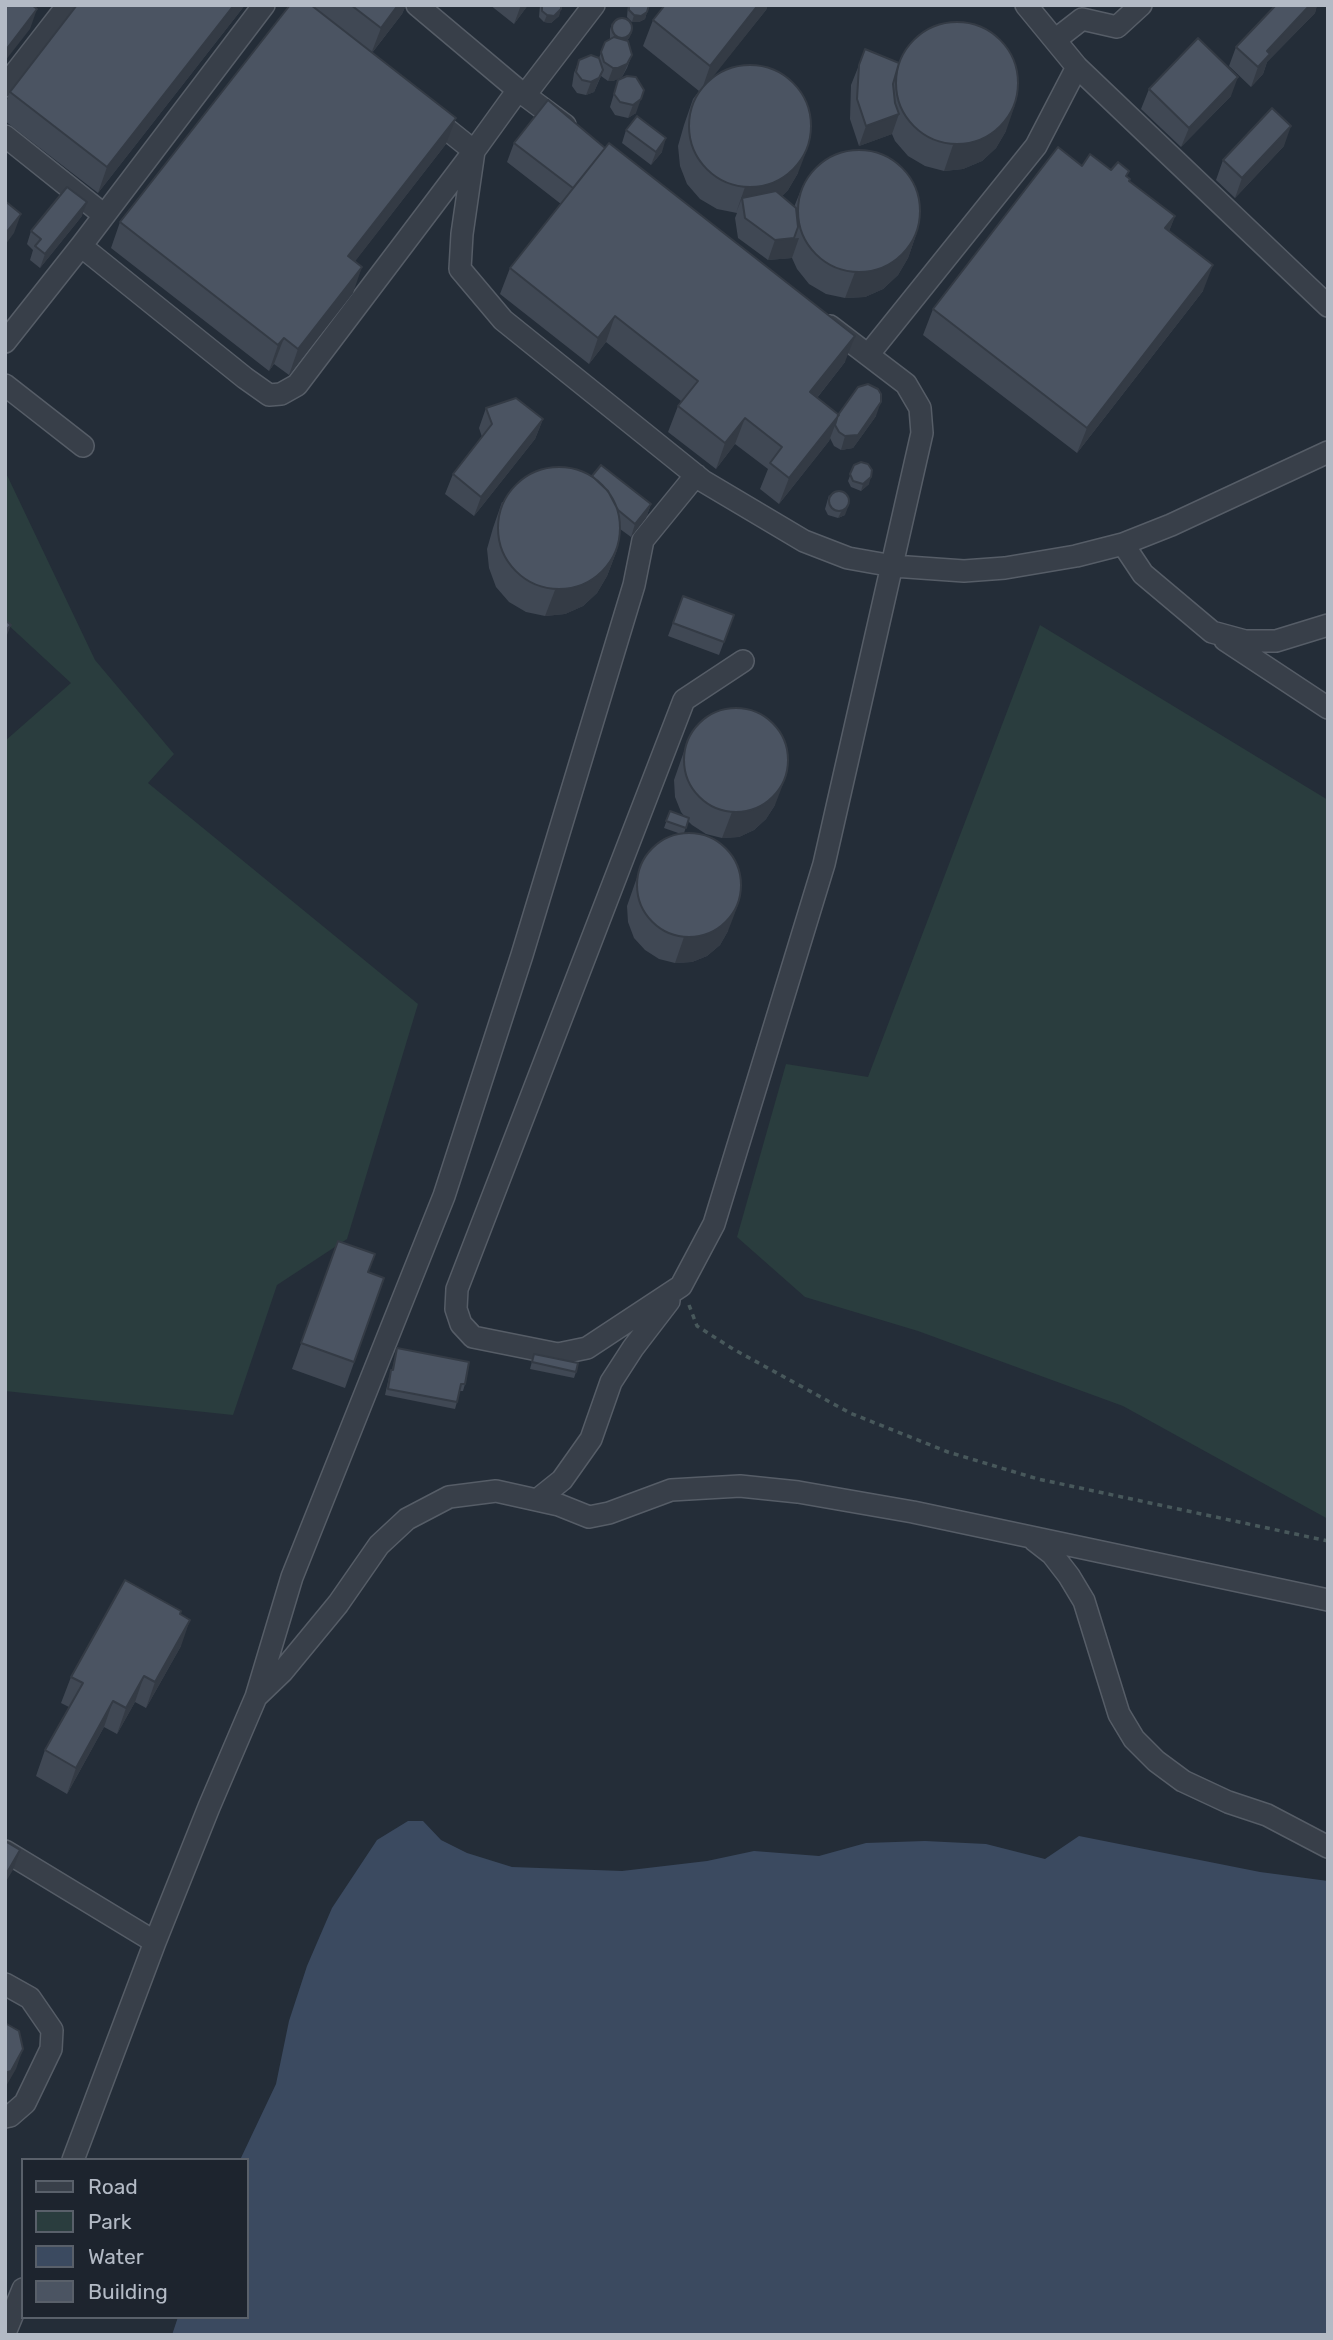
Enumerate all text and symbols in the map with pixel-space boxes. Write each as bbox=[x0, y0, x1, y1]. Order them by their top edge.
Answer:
legend bbox=[21, 2158, 248, 2319]
text: Road bbox=[88, 2174, 138, 2199]
text: Park bbox=[88, 2209, 132, 2234]
text: Water bbox=[88, 2244, 144, 2269]
text: Building bbox=[88, 2279, 168, 2304]

